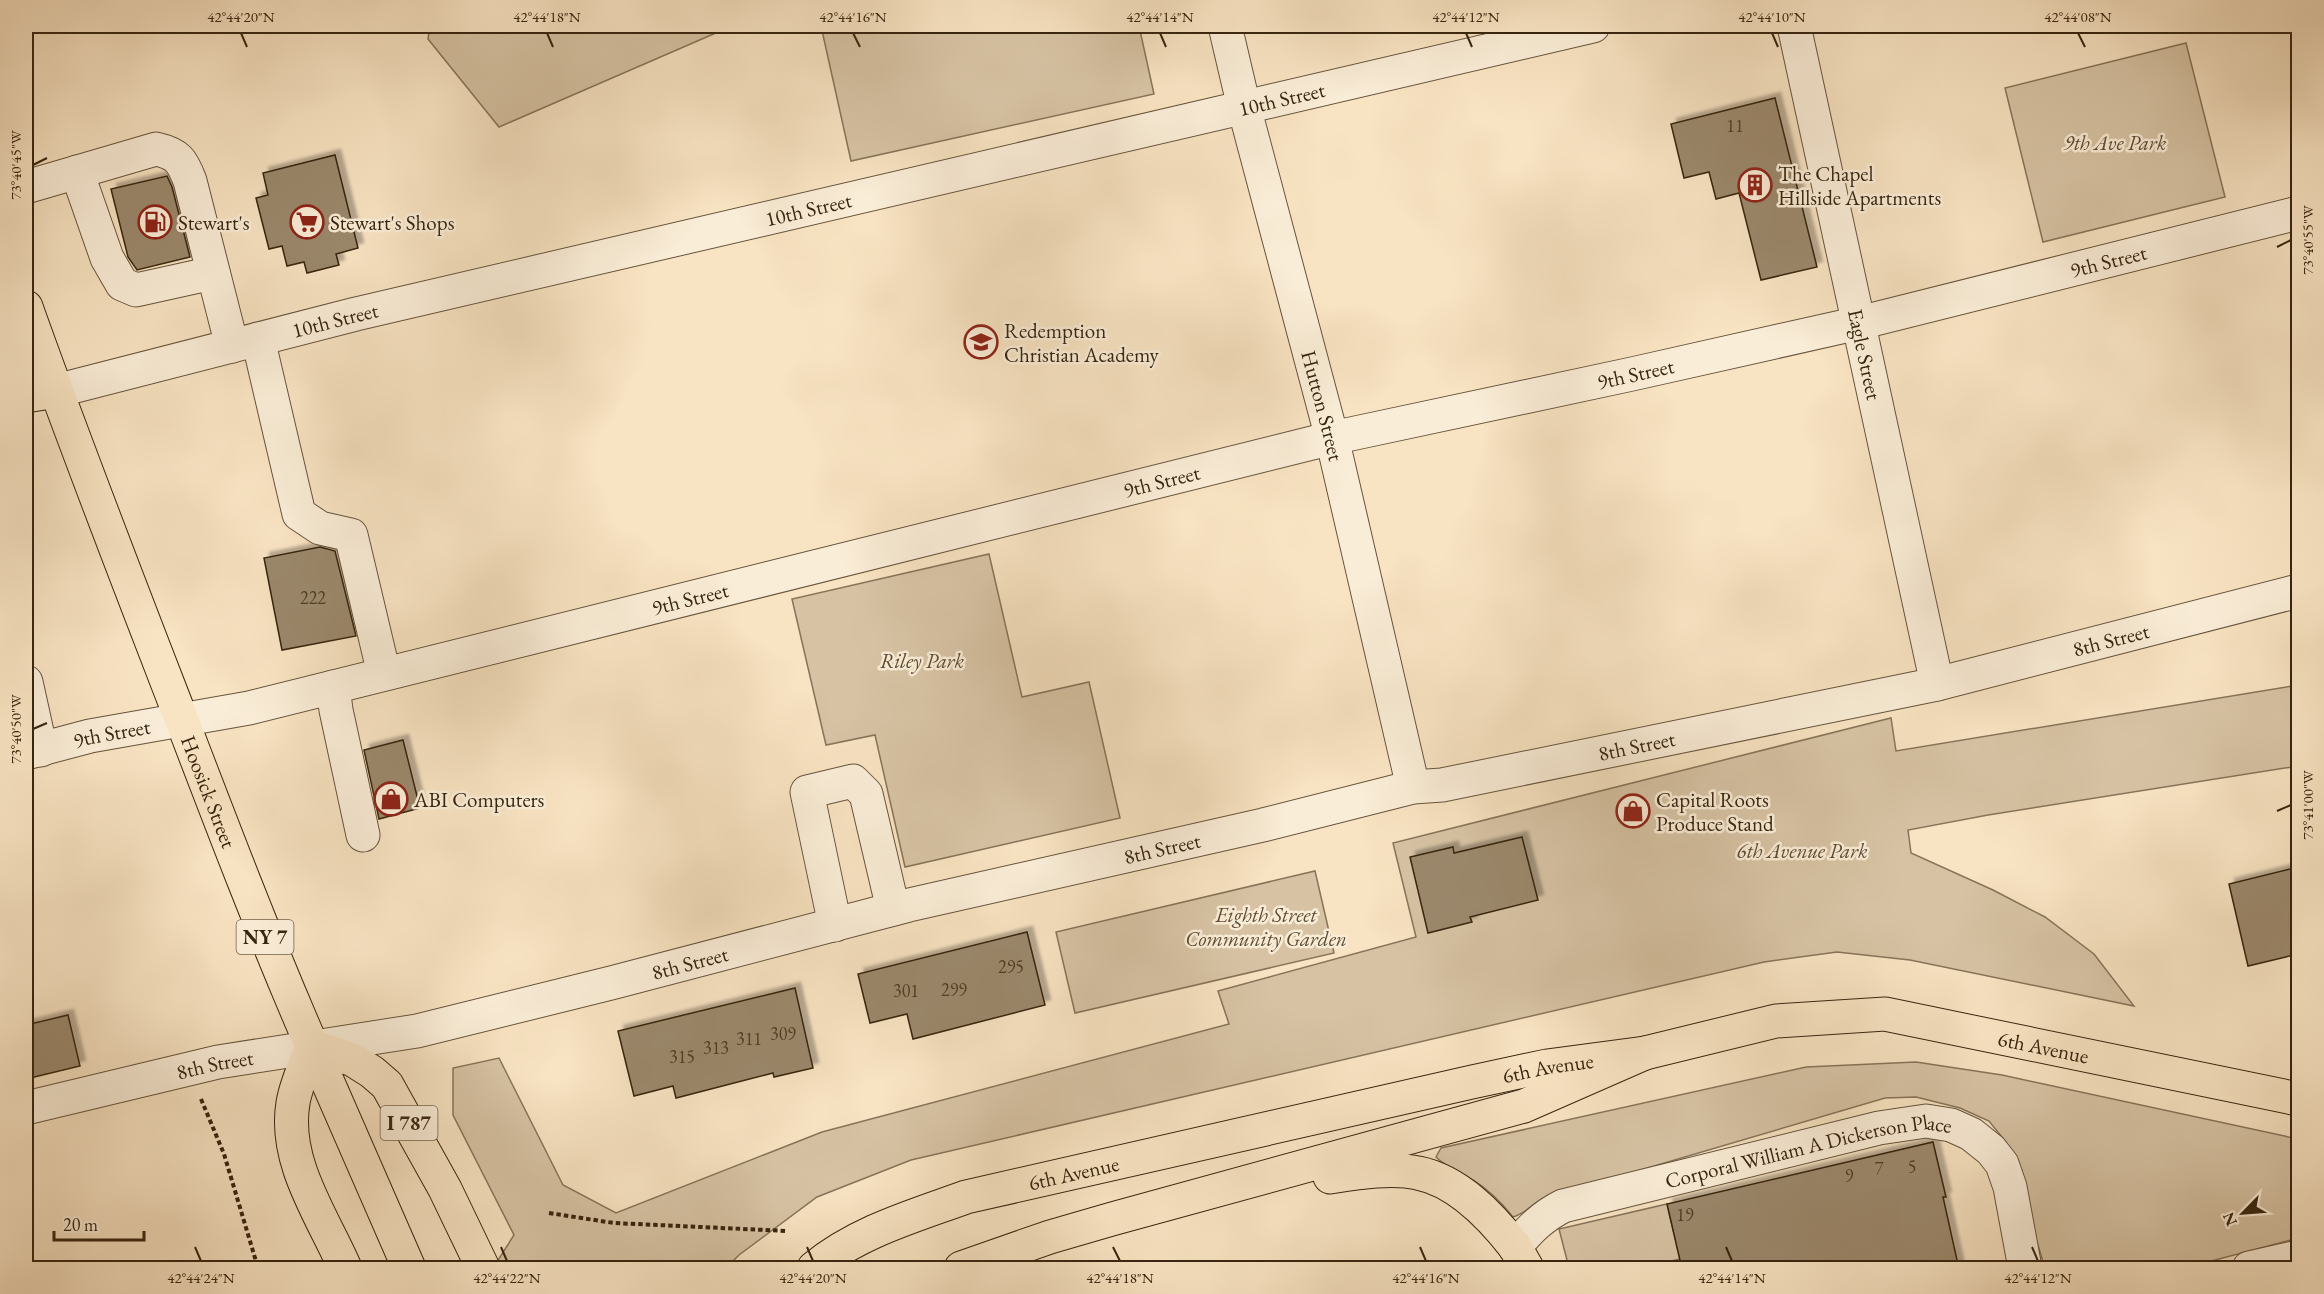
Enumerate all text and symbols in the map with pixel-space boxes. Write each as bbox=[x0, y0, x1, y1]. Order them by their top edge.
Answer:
text: 42°44'20"N bbox=[207, 7, 275, 26]
text: 42°44'18"N bbox=[513, 7, 581, 26]
text: 42°44'16"N bbox=[819, 7, 887, 26]
text: 42°44'14"N bbox=[1126, 7, 1194, 26]
text: 42°44'12"N bbox=[1432, 7, 1500, 26]
text: 42°44'10"N bbox=[1738, 7, 1806, 26]
text: 42°44'08"N bbox=[2044, 7, 2112, 26]
street label: 10th Street bbox=[1236, 75, 1328, 122]
house number: 11 bbox=[1726, 114, 1744, 137]
park label: 9th Ave Park bbox=[2063, 129, 2167, 156]
text: 73°40'45"W bbox=[6, 130, 25, 200]
place label: The Chapel Hillside Apartments bbox=[1778, 160, 1941, 211]
building icon: The Chapel Hillside Apartments bbox=[1737, 167, 1773, 203]
street label: 10th Street bbox=[762, 186, 854, 232]
fuel station icon: Stewart's bbox=[137, 204, 173, 240]
supermarket icon: Stewart's Shops bbox=[289, 204, 325, 240]
text: 73°40'55"W bbox=[2298, 205, 2317, 275]
place label: Stewart's bbox=[178, 209, 250, 236]
place label: Stewart's Shops bbox=[330, 209, 455, 236]
street label: 9th Street bbox=[2067, 238, 2150, 283]
street label: 10th Street bbox=[289, 296, 381, 343]
street label: Eagle Street bbox=[1842, 306, 1888, 403]
place label: Redemption Christian Academy bbox=[1004, 317, 1160, 368]
school or university icon: Redemption Christian Academy bbox=[963, 324, 999, 360]
street label: Hutton Street bbox=[1296, 347, 1350, 464]
street label: 9th Street bbox=[1594, 351, 1677, 395]
street label: 9th Street bbox=[1120, 458, 1203, 503]
street label: 9th Street bbox=[649, 575, 731, 621]
house number: 222 bbox=[300, 586, 326, 609]
street label: 8th Street bbox=[2070, 616, 2152, 662]
park label: Riley Park bbox=[880, 647, 965, 674]
text: 73°40'50"W bbox=[6, 694, 25, 764]
street label: 9th Street bbox=[70, 712, 153, 753]
street label: 8th Street bbox=[1596, 724, 1678, 766]
street label: Hoosick Street bbox=[175, 731, 243, 852]
text: 73°41'00"W bbox=[2298, 770, 2317, 840]
shop icon: ABI Computers bbox=[373, 781, 409, 817]
place label: ABI Computers bbox=[413, 786, 545, 813]
place label: Capital Roots Produce Stand bbox=[1656, 786, 1774, 837]
shop icon: Capital Roots Produce Stand bbox=[1615, 793, 1651, 829]
street label: 8th Street bbox=[1121, 826, 1203, 870]
park label: 6th Avenue Park bbox=[1737, 837, 1868, 864]
park label: Eighth Street Community Garden bbox=[1185, 901, 1347, 952]
road number: NY 7 bbox=[236, 920, 294, 954]
street label: 8th Street bbox=[649, 939, 731, 985]
house number: 295 bbox=[998, 955, 1024, 978]
house number: 299 bbox=[941, 978, 967, 1001]
house number: 301 bbox=[893, 979, 919, 1002]
house number: 309 bbox=[770, 1022, 796, 1045]
street label: 6th Avenue bbox=[1996, 1024, 2091, 1069]
house number: 311 bbox=[736, 1027, 762, 1050]
house number: 313 bbox=[703, 1036, 729, 1059]
street label: 8th Street bbox=[174, 1043, 256, 1085]
house number: 315 bbox=[669, 1045, 695, 1068]
street label: 6th Avenue bbox=[1500, 1046, 1595, 1089]
road number: I 787 bbox=[380, 1106, 438, 1140]
street label: Corporal William A Dickerson Place bbox=[1662, 1107, 1954, 1194]
street label: 6th Avenue bbox=[1026, 1149, 1121, 1196]
house number: 5 bbox=[1908, 1155, 1916, 1178]
house number: 7 bbox=[1875, 1157, 1884, 1180]
house number: 9 bbox=[1845, 1164, 1854, 1187]
north arrow bbox=[2213, 1183, 2273, 1243]
house number: 19 bbox=[1676, 1203, 1694, 1226]
scale bar bbox=[54, 1204, 144, 1242]
text: N bbox=[2218, 1209, 2242, 1229]
text: 20 m bbox=[63, 1213, 98, 1236]
text: 42°44'24"N bbox=[167, 1268, 235, 1287]
text: 42°44'22"N bbox=[473, 1268, 541, 1287]
text: 42°44'20"N bbox=[779, 1268, 847, 1287]
text: 42°44'18"N bbox=[1086, 1268, 1154, 1287]
text: 42°44'16"N bbox=[1392, 1268, 1460, 1287]
text: 42°44'14"N bbox=[1698, 1268, 1766, 1287]
text: 42°44'12"N bbox=[2004, 1268, 2072, 1287]

